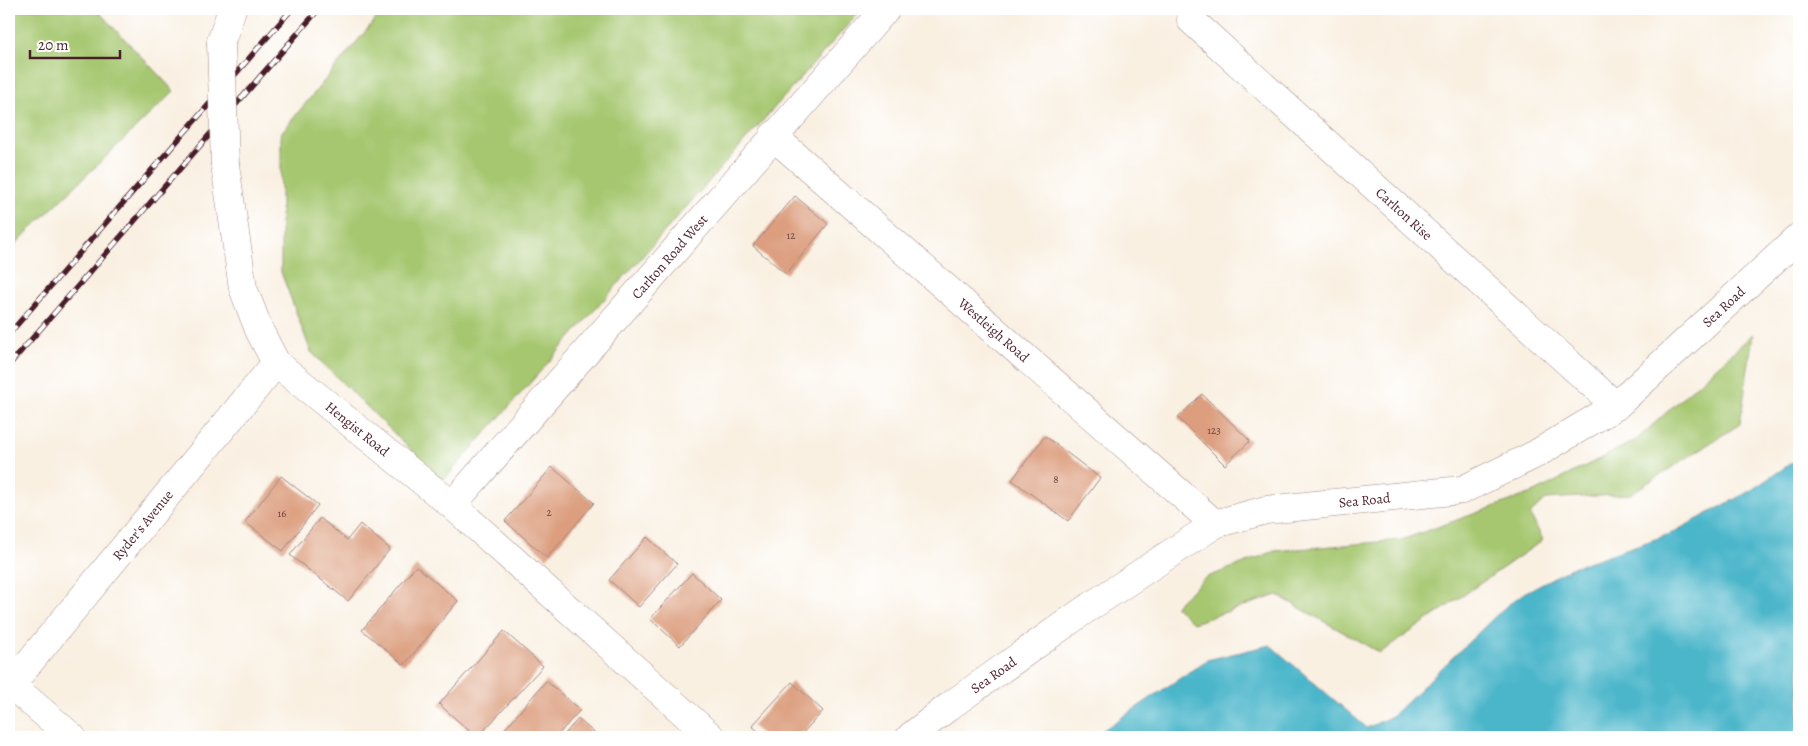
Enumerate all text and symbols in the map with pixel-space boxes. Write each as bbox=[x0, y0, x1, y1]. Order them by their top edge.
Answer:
scale bar bbox=[30, 28, 120, 60]
text: 20 m bbox=[38, 35, 69, 55]
street label: Carlton Rise bbox=[1371, 183, 1436, 245]
street label: Carlton Road West bbox=[627, 210, 712, 303]
house number: 12 bbox=[787, 228, 796, 243]
street label: Sea Road bbox=[1698, 282, 1750, 332]
street label: Westleigh Road bbox=[953, 293, 1034, 367]
street label: Hengist Road bbox=[321, 397, 394, 461]
house number: 123 bbox=[1207, 423, 1221, 438]
house number: 8 bbox=[1053, 472, 1059, 487]
street label: Ryder's Avenue bbox=[108, 486, 178, 565]
street label: Sea Road bbox=[1338, 488, 1392, 513]
house number: 2 bbox=[546, 505, 552, 520]
house number: 16 bbox=[278, 506, 286, 521]
street label: Sea Road bbox=[967, 652, 1021, 698]

